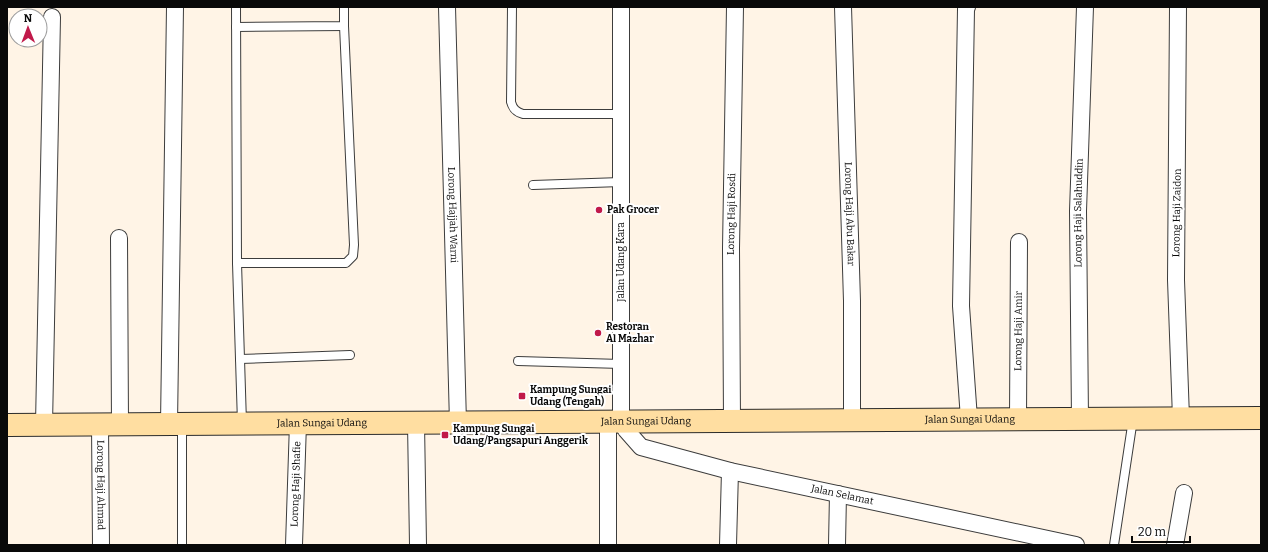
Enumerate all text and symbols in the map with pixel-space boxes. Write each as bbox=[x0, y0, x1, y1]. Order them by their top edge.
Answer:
north arrow bbox=[8, 8, 48, 48]
text: N bbox=[23, 12, 33, 25]
street label: Lorong Haji Salahuddin bbox=[1072, 158, 1086, 268]
street label: Lorong Haji Abu Bakar bbox=[842, 162, 857, 267]
street label: Lorong Hajjah Warni bbox=[445, 167, 460, 263]
street label: Lorong Haji Zaidon bbox=[1170, 168, 1184, 257]
street label: Lorong Haji Rosdi bbox=[725, 173, 738, 255]
place label: Pak Grocer bbox=[607, 204, 659, 216]
marker: Pak Grocer bbox=[594, 205, 604, 215]
street label: Jalan Udang Kara bbox=[615, 222, 627, 303]
street label: Lorong Haji Amir bbox=[1012, 290, 1025, 371]
place label: Restoran Al Mazhar bbox=[606, 321, 654, 345]
marker: Restoran Al Mazhar bbox=[593, 328, 603, 338]
place label: Kampung Sungai Udang (Tengah) bbox=[530, 384, 612, 408]
marker: Kampung Sungai Udang (Tengah) bbox=[517, 391, 527, 401]
street label: Jalan Sungai Udang bbox=[924, 413, 1015, 426]
street label: Jalan Sungai Udang bbox=[600, 415, 691, 428]
street label: Jalan Sungai Udang bbox=[276, 417, 367, 429]
place label: Kampung Sungai Udang/Pangsapuri Anggerik bbox=[453, 423, 588, 447]
marker: Kampung Sungai Udang/Pangsapuri Anggerik bbox=[440, 430, 450, 440]
street label: Lorong Haji Ahmad bbox=[94, 440, 107, 530]
street label: Lorong Haji Shafie bbox=[289, 441, 303, 527]
street label: Jalan Selamat bbox=[809, 482, 875, 508]
scale bar bbox=[1132, 518, 1190, 544]
text: 20 m bbox=[1138, 525, 1167, 539]

